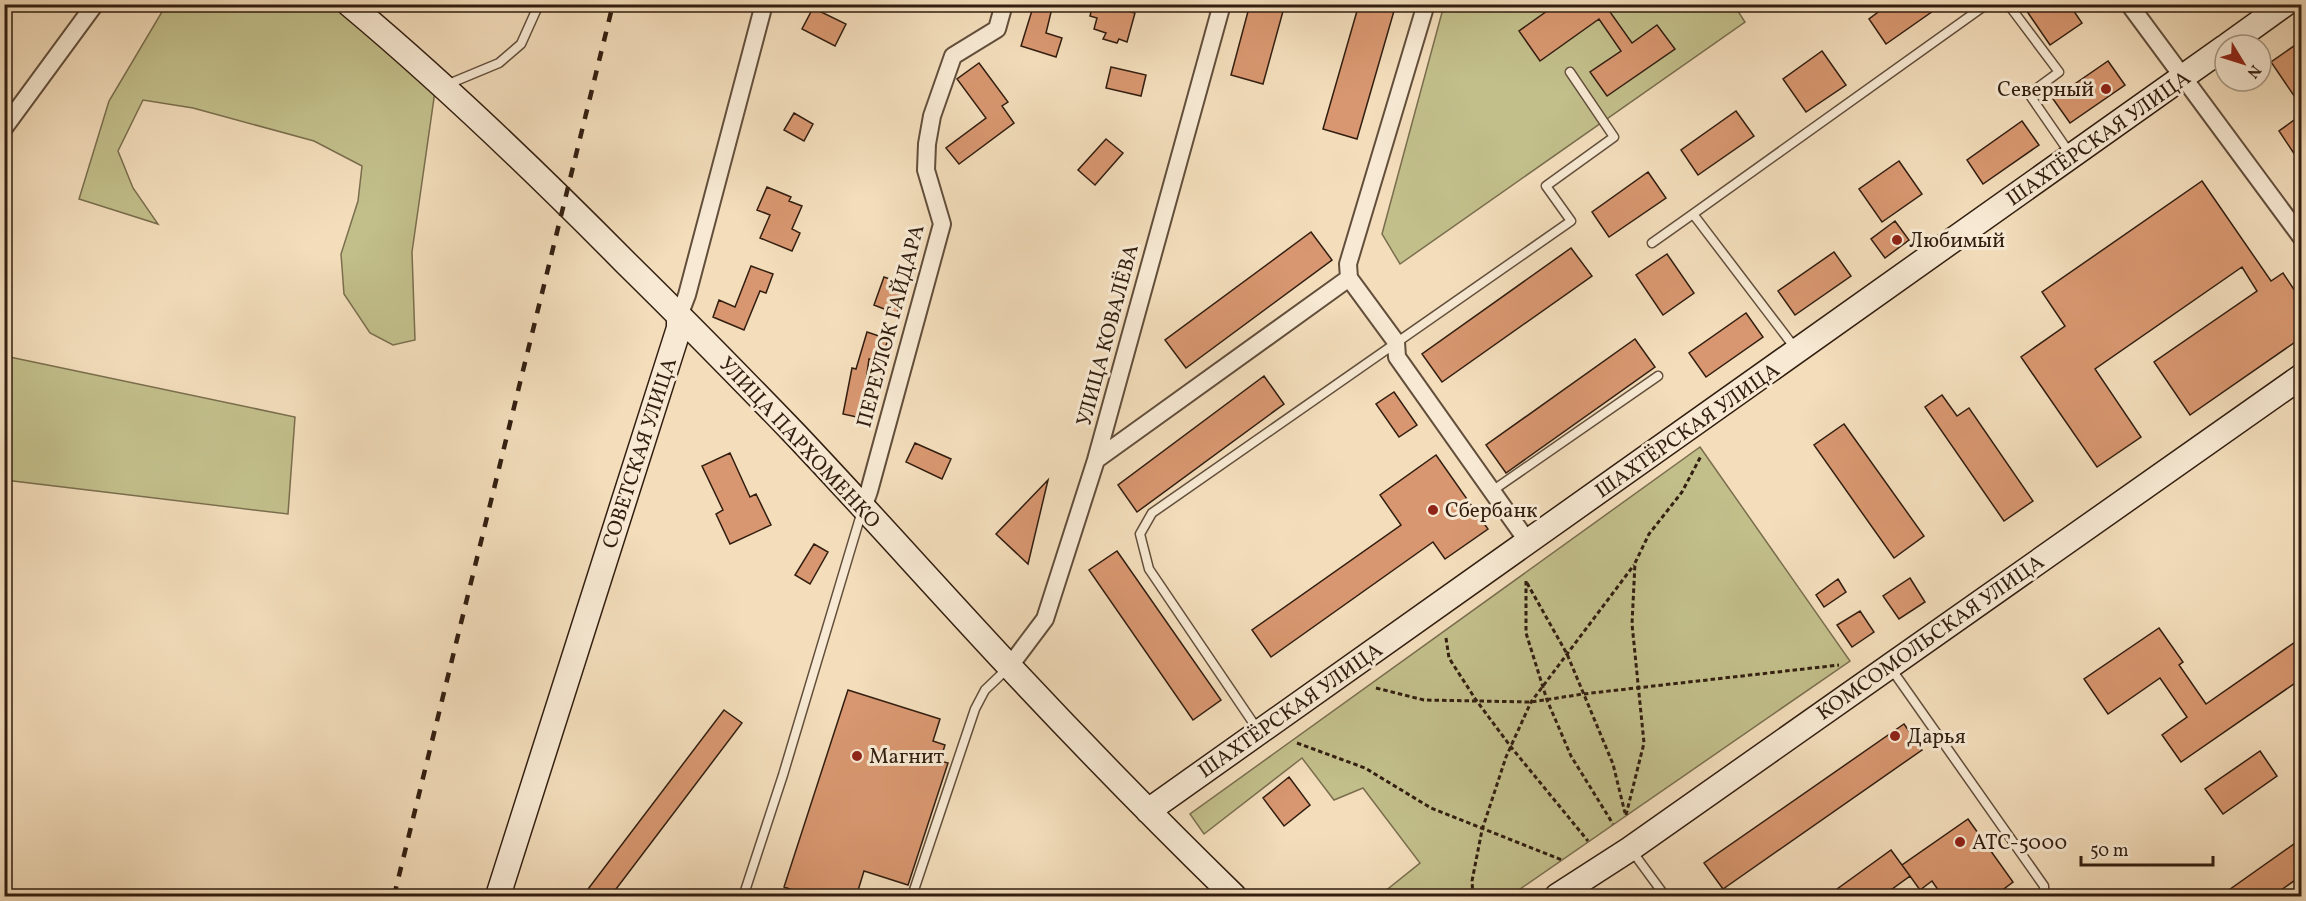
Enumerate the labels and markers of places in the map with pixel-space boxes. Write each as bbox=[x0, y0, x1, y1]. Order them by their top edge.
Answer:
place label: Северный bbox=[1997, 76, 2094, 105]
marker: Северный bbox=[2099, 82, 2113, 96]
place label: Любимый bbox=[1909, 227, 2005, 256]
marker: Любимый bbox=[1890, 233, 1904, 247]
place label: Сбербанк bbox=[1445, 497, 1537, 526]
marker: Сбербанк bbox=[1426, 503, 1440, 517]
place label: Дарья bbox=[1907, 723, 1966, 752]
marker: Дарья bbox=[1888, 729, 1902, 743]
place label: Магнит bbox=[869, 743, 945, 772]
marker: Магнит bbox=[850, 749, 864, 763]
place label: АТС-5000 bbox=[1972, 829, 2067, 858]
marker: АТС-5000 bbox=[1953, 835, 1967, 849]

